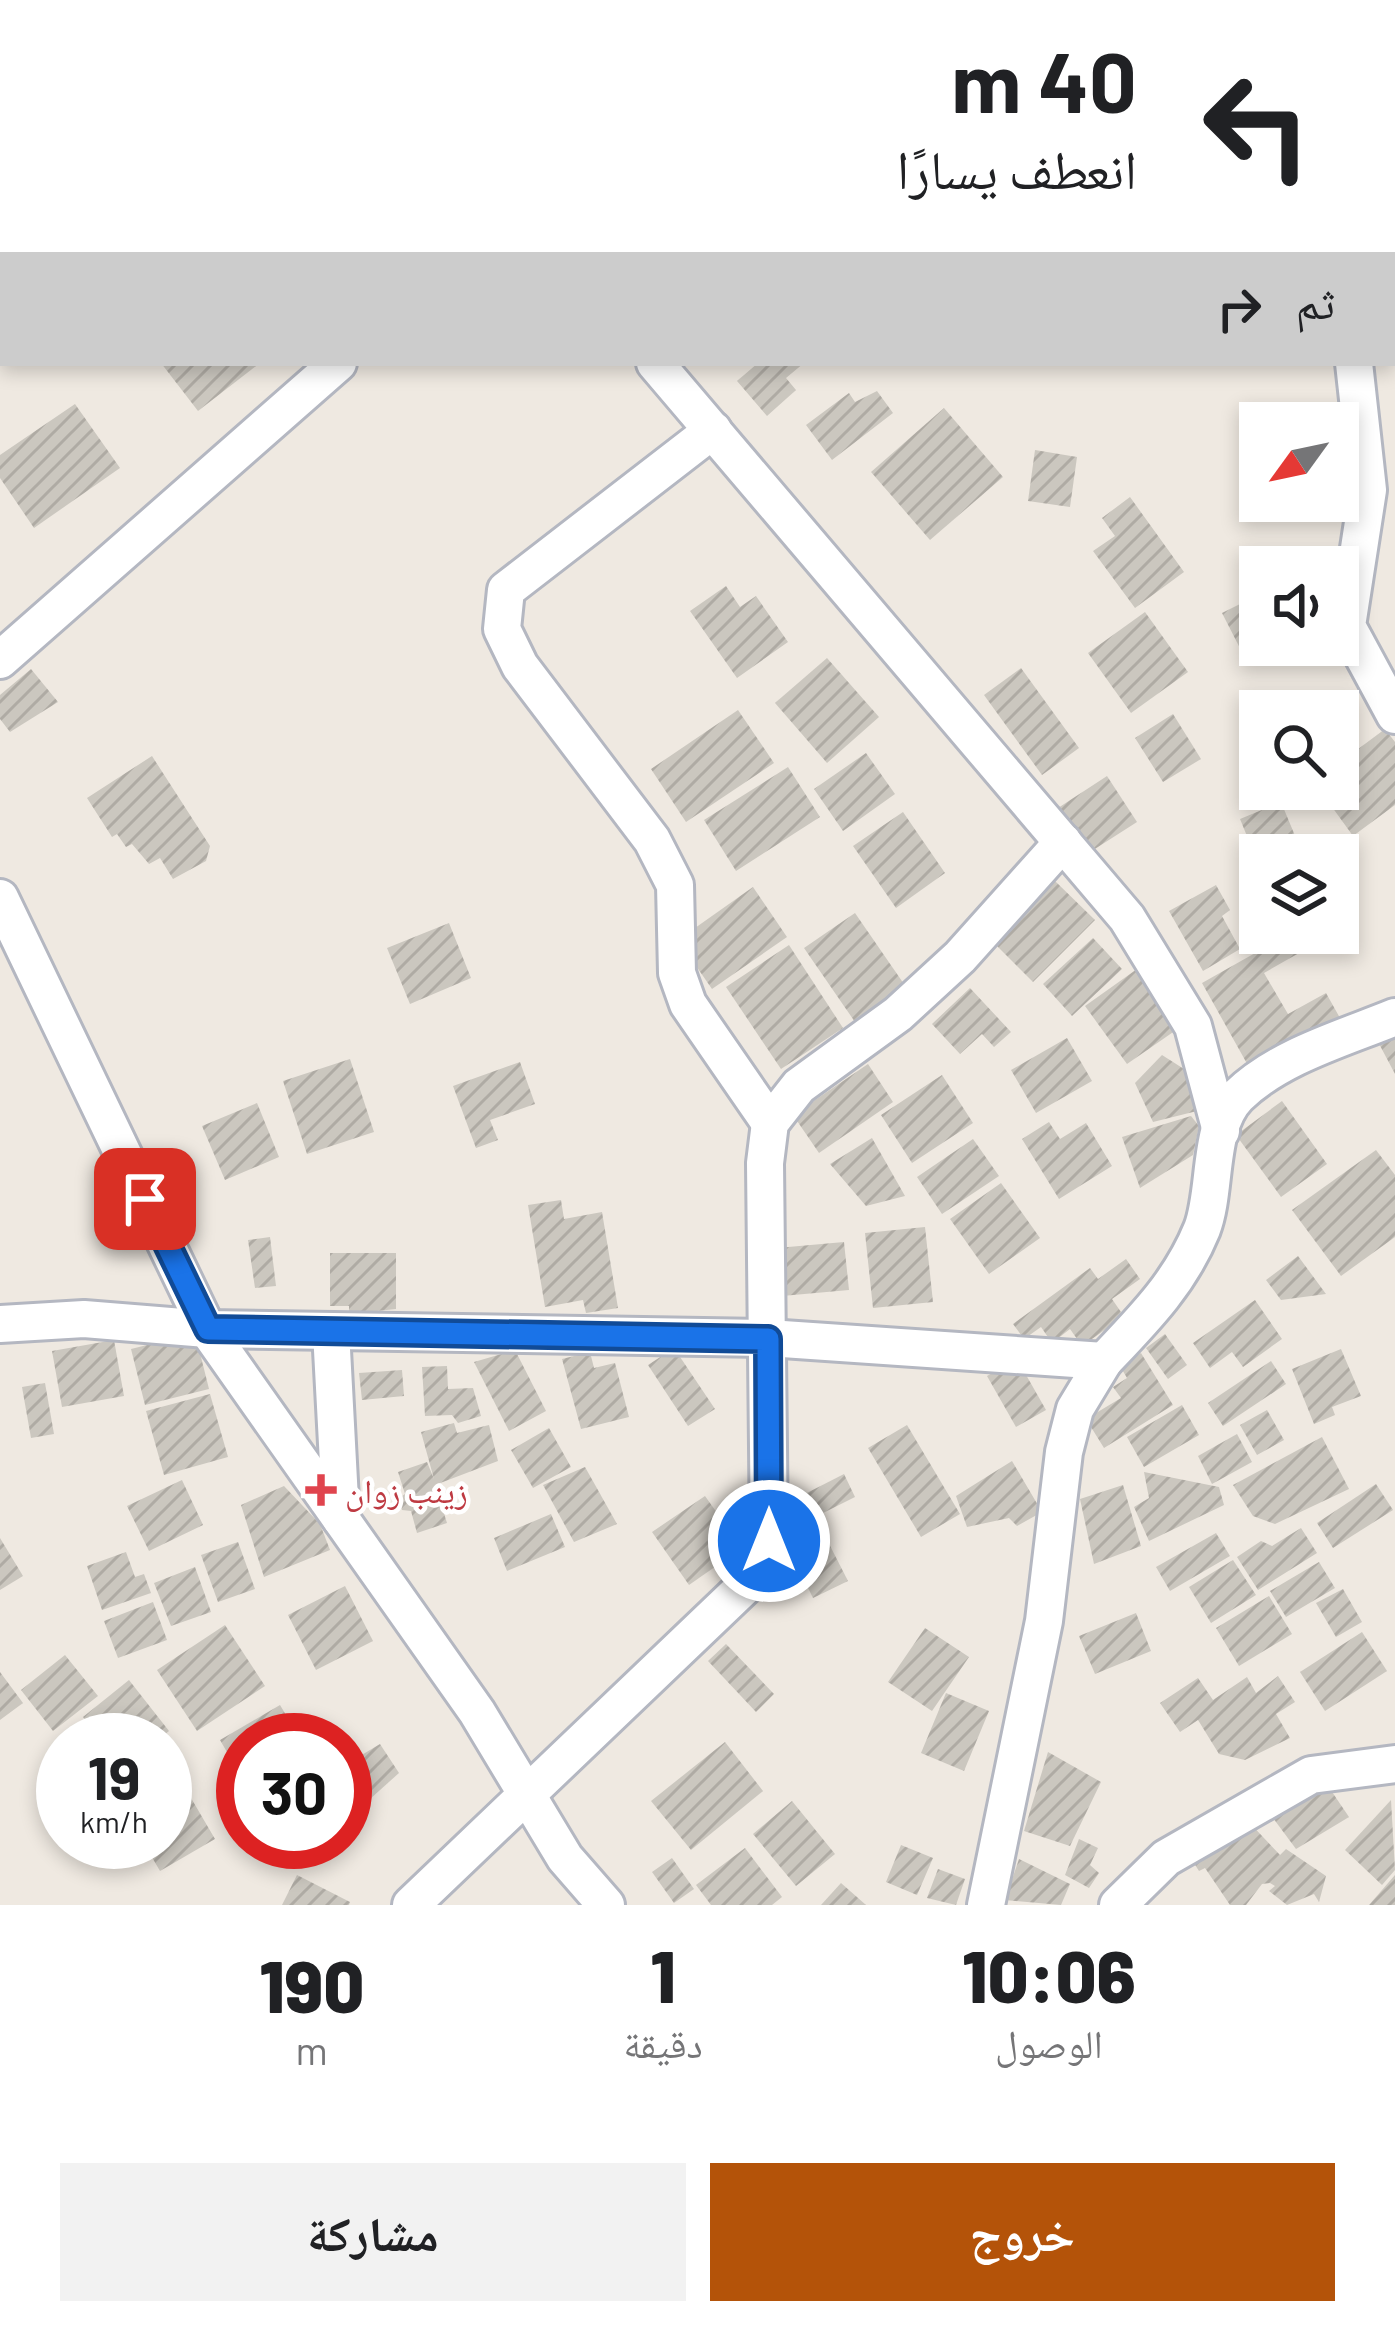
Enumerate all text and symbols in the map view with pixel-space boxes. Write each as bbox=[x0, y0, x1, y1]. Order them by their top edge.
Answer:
text: 40 m bbox=[951, 29, 1137, 130]
icon: left bbox=[1179, 48, 1335, 204]
text: انعطف يسارًا bbox=[896, 135, 1137, 200]
text: ثم bbox=[1296, 274, 1335, 328]
icon: right bbox=[1206, 276, 1272, 342]
north arrow bbox=[1239, 402, 1359, 522]
map controls bbox=[1239, 402, 1359, 954]
button: sound bbox=[1239, 546, 1359, 666]
button: search bbox=[1239, 690, 1359, 810]
button: layers bbox=[1239, 834, 1359, 954]
pin bbox=[94, 1148, 196, 1250]
icon: arrive bbox=[112, 1166, 178, 1232]
place label: زينب زوان bbox=[345, 1470, 468, 1512]
marker: زينب زوان bbox=[308, 1477, 334, 1503]
position arrow bbox=[706, 1478, 832, 1604]
speed limit sign: 30 bbox=[216, 1713, 372, 1869]
text: 19 bbox=[87, 1740, 141, 1812]
text: km/h bbox=[80, 1803, 148, 1839]
text: 1 bbox=[650, 1931, 676, 2017]
text: 10:06 bbox=[962, 1931, 1136, 2017]
text: 190 bbox=[259, 1941, 364, 2027]
text: دقيقة bbox=[623, 2019, 703, 2066]
text: الوصول bbox=[995, 2019, 1103, 2066]
text: m bbox=[296, 2026, 328, 2073]
button: مشاركة bbox=[60, 2163, 686, 2301]
button: خروج bbox=[710, 2163, 1335, 2301]

